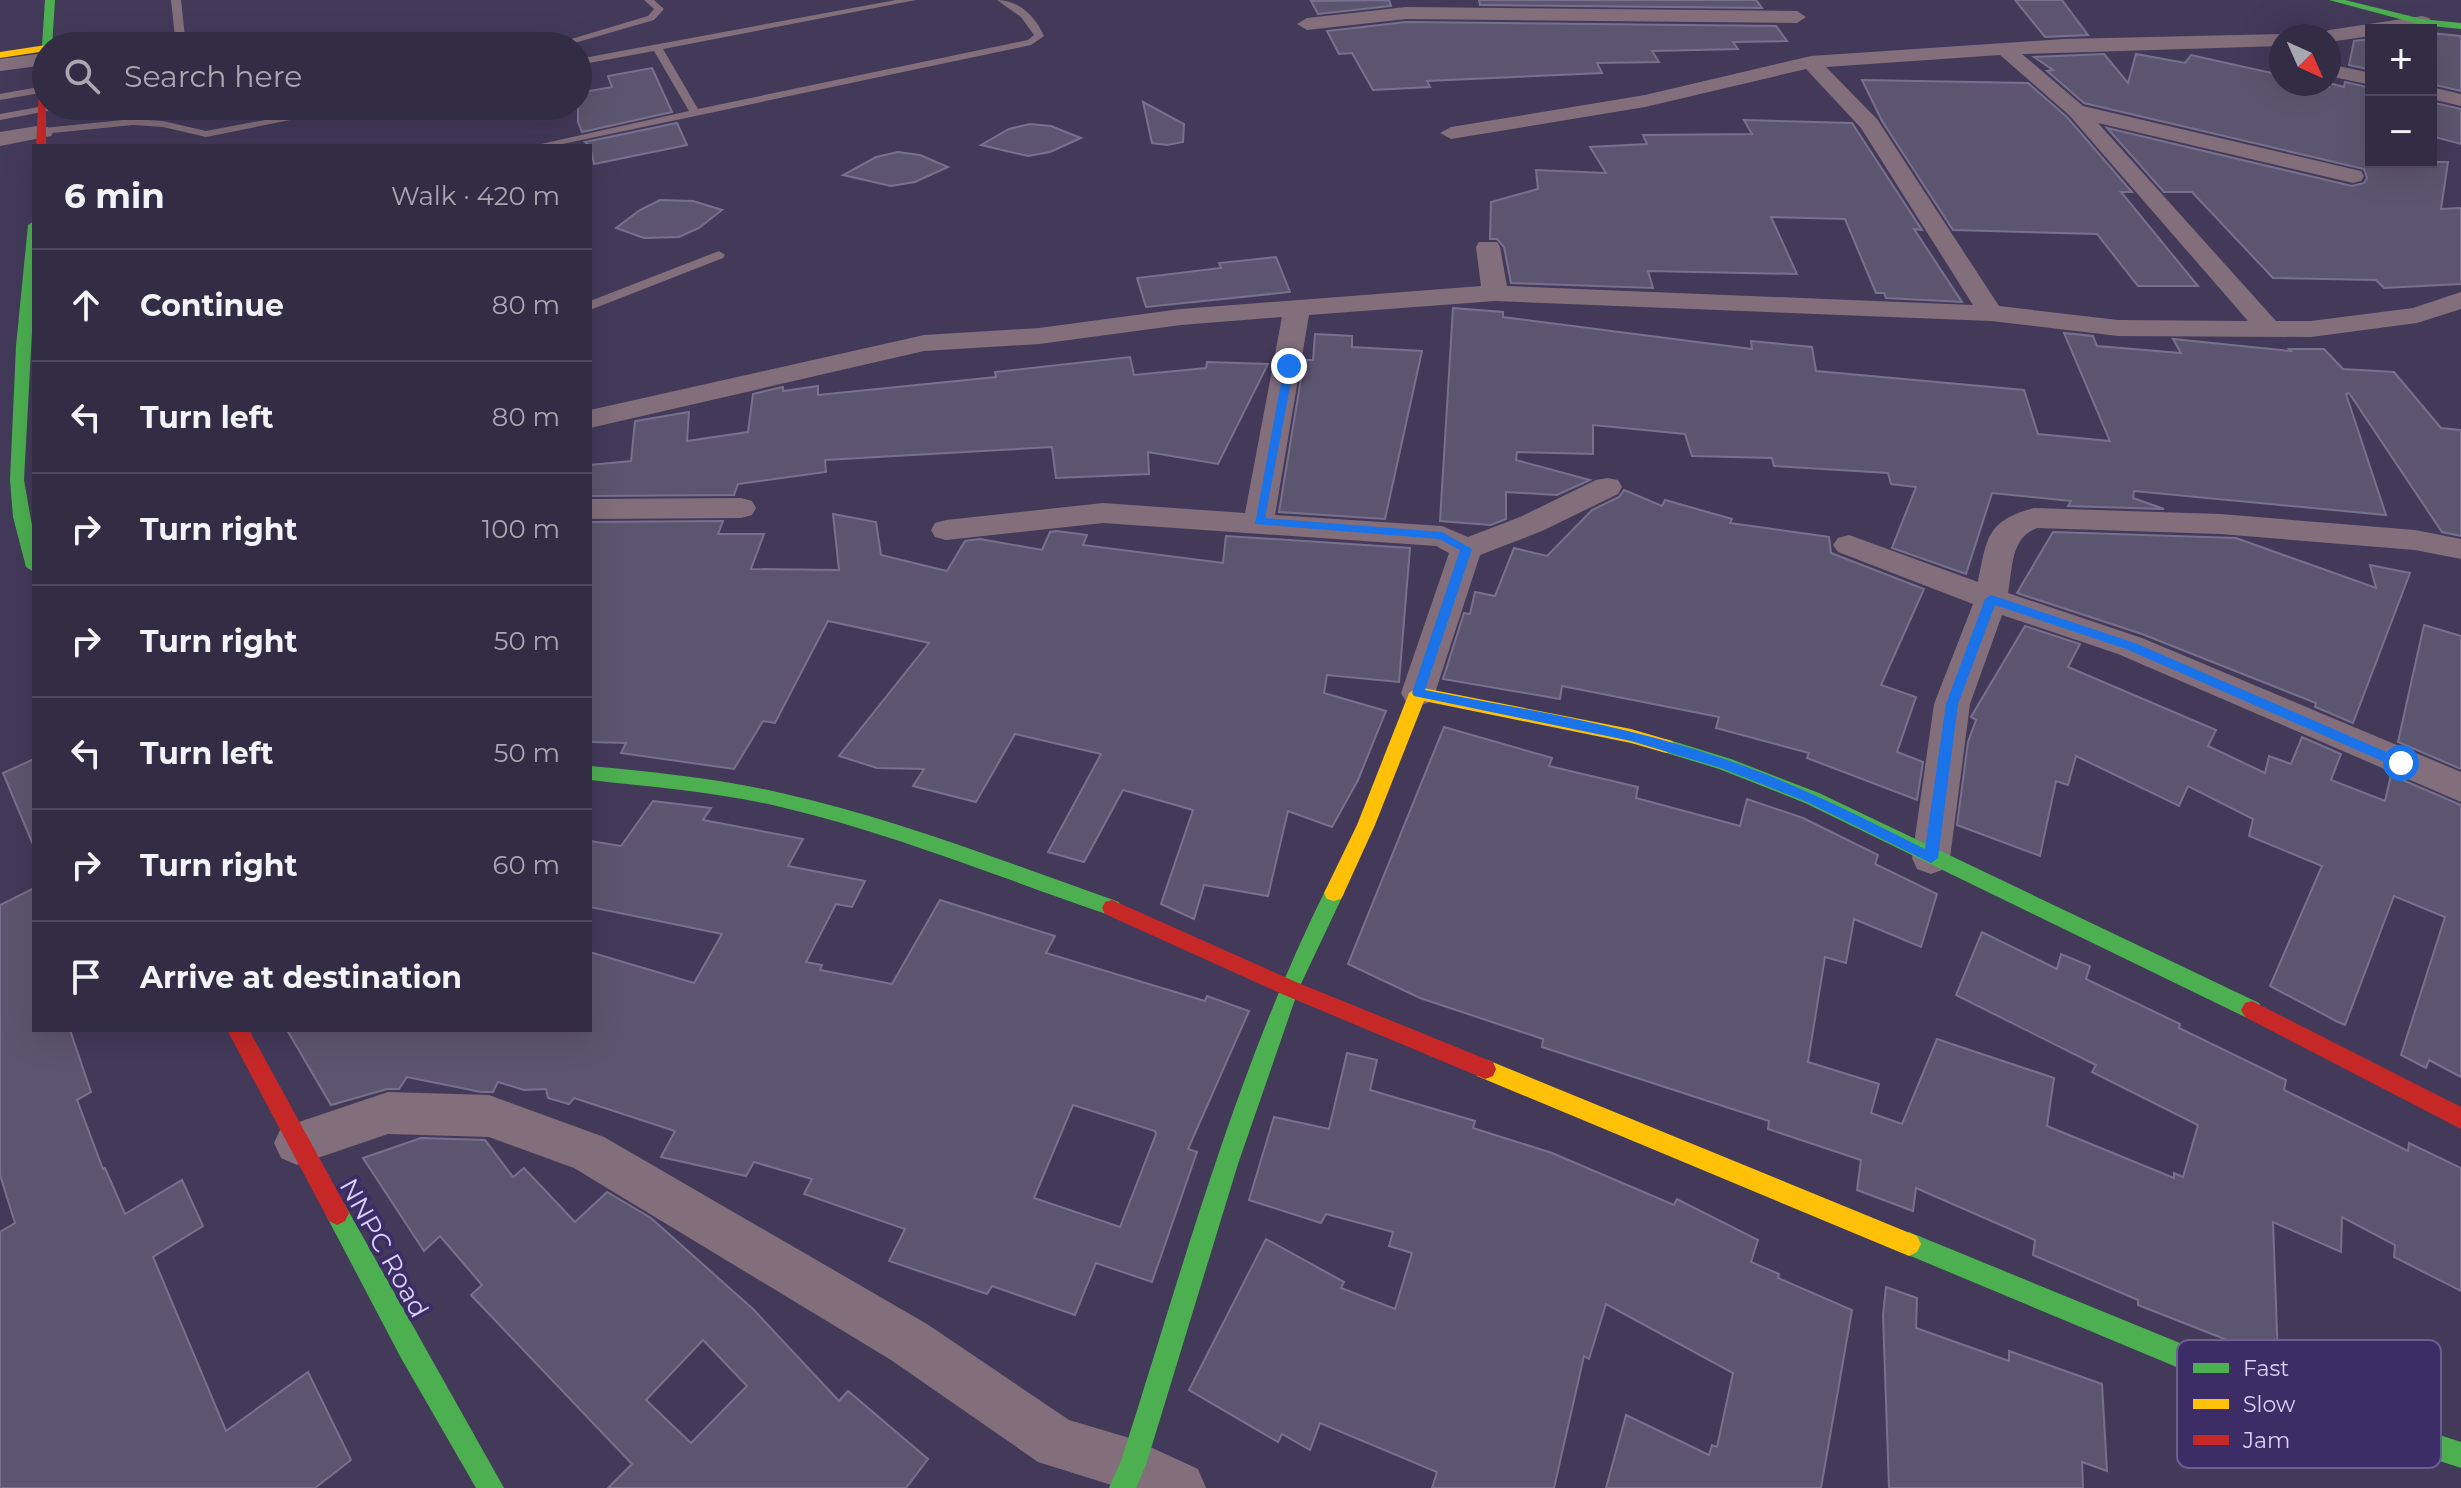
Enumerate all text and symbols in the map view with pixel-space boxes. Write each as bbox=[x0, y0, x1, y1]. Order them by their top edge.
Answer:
north arrow bbox=[2269, 24, 2341, 96]
map controls bbox=[2365, 24, 2437, 168]
button: + bbox=[2365, 24, 2437, 96]
search box bbox=[32, 32, 592, 120]
icon: search bbox=[60, 54, 104, 98]
text: Search here bbox=[124, 58, 302, 95]
button: − bbox=[2365, 96, 2437, 168]
text: 6 min bbox=[64, 175, 165, 217]
text: Walk · 420 m bbox=[391, 180, 560, 212]
icon: ahead bbox=[64, 283, 108, 327]
text: Continue bbox=[140, 287, 284, 324]
text: 80 m bbox=[492, 289, 560, 321]
route end bbox=[1271, 348, 1307, 384]
icon: left bbox=[64, 395, 108, 439]
text: Turn left bbox=[140, 399, 273, 436]
text: 80 m bbox=[492, 401, 560, 433]
icon: right bbox=[64, 507, 108, 551]
text: Turn right bbox=[140, 511, 297, 548]
text: 100 m bbox=[482, 513, 560, 545]
icon: right bbox=[64, 619, 108, 663]
text: Turn right bbox=[140, 623, 297, 660]
text: 50 m bbox=[494, 625, 560, 657]
icon: left bbox=[64, 731, 108, 775]
text: Turn left bbox=[140, 735, 273, 772]
text: 50 m bbox=[494, 737, 560, 769]
route start bbox=[2383, 745, 2419, 781]
icon: right bbox=[64, 843, 108, 887]
text: Turn right bbox=[140, 847, 297, 884]
text: 60 m bbox=[493, 849, 560, 881]
icon: arrive bbox=[64, 955, 108, 999]
text: Arrive at destination bbox=[140, 959, 462, 996]
street label: NNPC Road bbox=[333, 1173, 435, 1323]
legend bbox=[2177, 1340, 2441, 1468]
text: Fast bbox=[2243, 1355, 2289, 1382]
text: Slow bbox=[2243, 1391, 2296, 1418]
text: Jam bbox=[2242, 1427, 2290, 1454]

